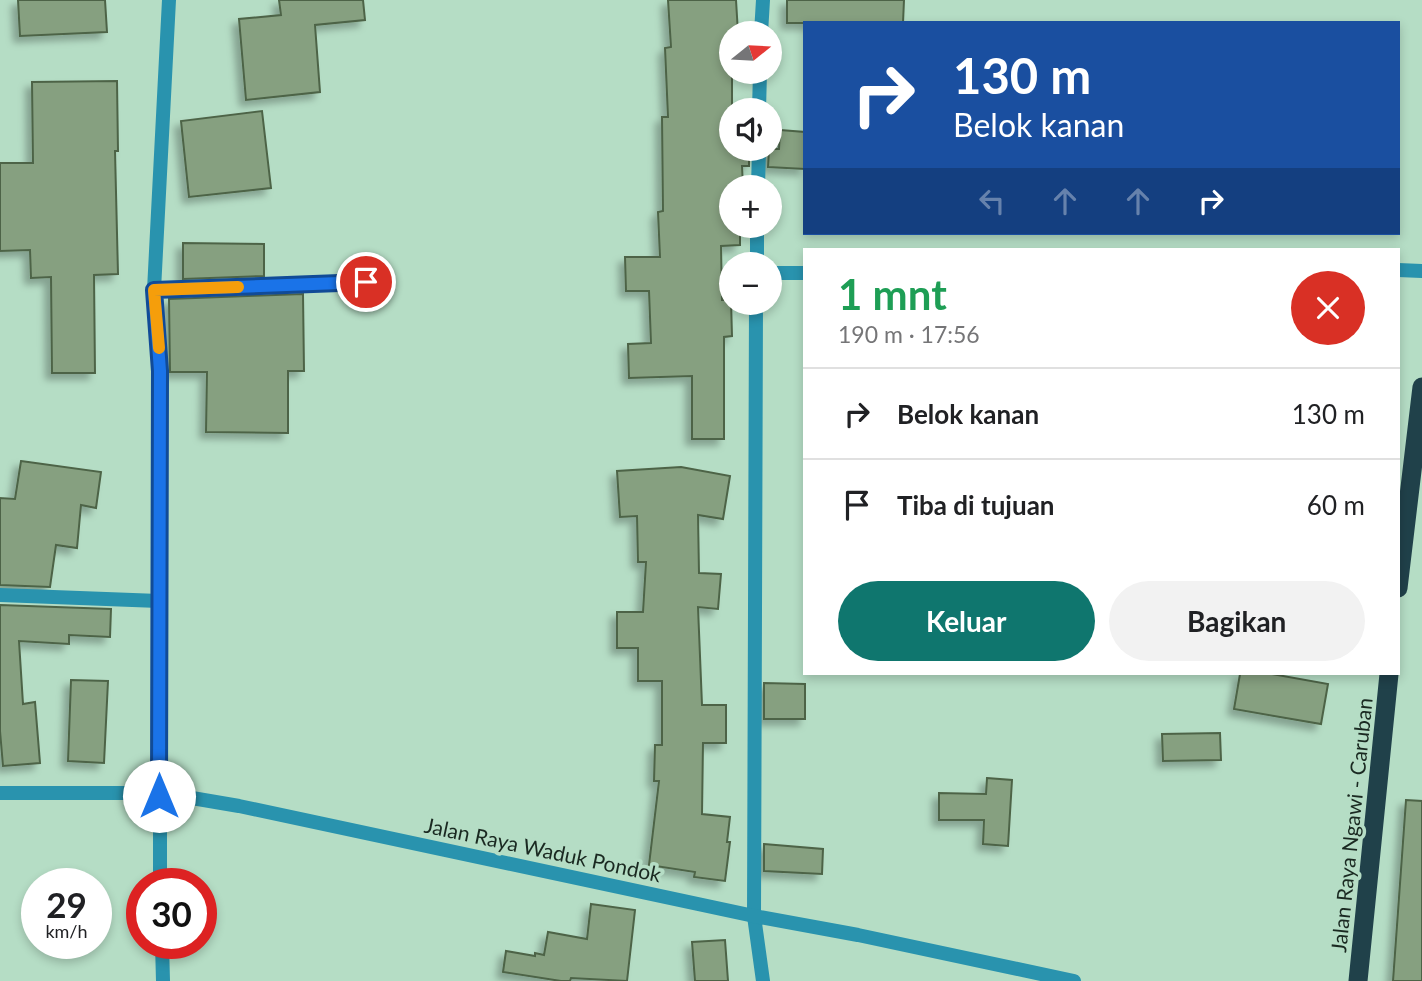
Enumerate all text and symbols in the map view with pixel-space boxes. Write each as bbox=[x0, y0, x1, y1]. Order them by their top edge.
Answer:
north arrow bbox=[719, 21, 782, 84]
map controls bbox=[719, 21, 782, 315]
text: 130 m bbox=[953, 46, 1091, 104]
icon: right bbox=[838, 49, 929, 140]
button: sound bbox=[719, 98, 782, 161]
text: Belok kanan bbox=[953, 105, 1124, 144]
button: + bbox=[719, 175, 782, 238]
icon: left bbox=[973, 182, 1011, 220]
icon: ahead bbox=[1046, 182, 1084, 220]
icon: ahead bbox=[1119, 182, 1157, 220]
icon: right bbox=[1192, 182, 1230, 220]
pin bbox=[336, 252, 396, 312]
button: − bbox=[719, 252, 782, 315]
icon: arrive bbox=[347, 263, 385, 301]
text: 1 mnt bbox=[838, 269, 947, 319]
button: close bbox=[1291, 271, 1365, 345]
text: 190 m · 17:56 bbox=[838, 320, 980, 348]
icon: right bbox=[838, 395, 876, 433]
text: Belok kanan bbox=[897, 398, 1039, 430]
text: 130 m bbox=[1292, 398, 1365, 430]
icon: arrive bbox=[838, 486, 876, 524]
text: Tiba di tujuan bbox=[897, 489, 1055, 521]
text: 60 m bbox=[1307, 489, 1365, 521]
button: Keluar bbox=[838, 581, 1095, 661]
button: Bagikan bbox=[1109, 581, 1365, 661]
street label: Jalan Raya Ngawi - Caruban bbox=[1325, 696, 1377, 954]
position arrow bbox=[122, 759, 196, 833]
street label: Jalan Raya Waduk Pondok bbox=[422, 812, 664, 886]
speed limit sign: 30 bbox=[126, 868, 217, 959]
text: 29 bbox=[46, 883, 87, 925]
text: km/h bbox=[45, 920, 88, 942]

